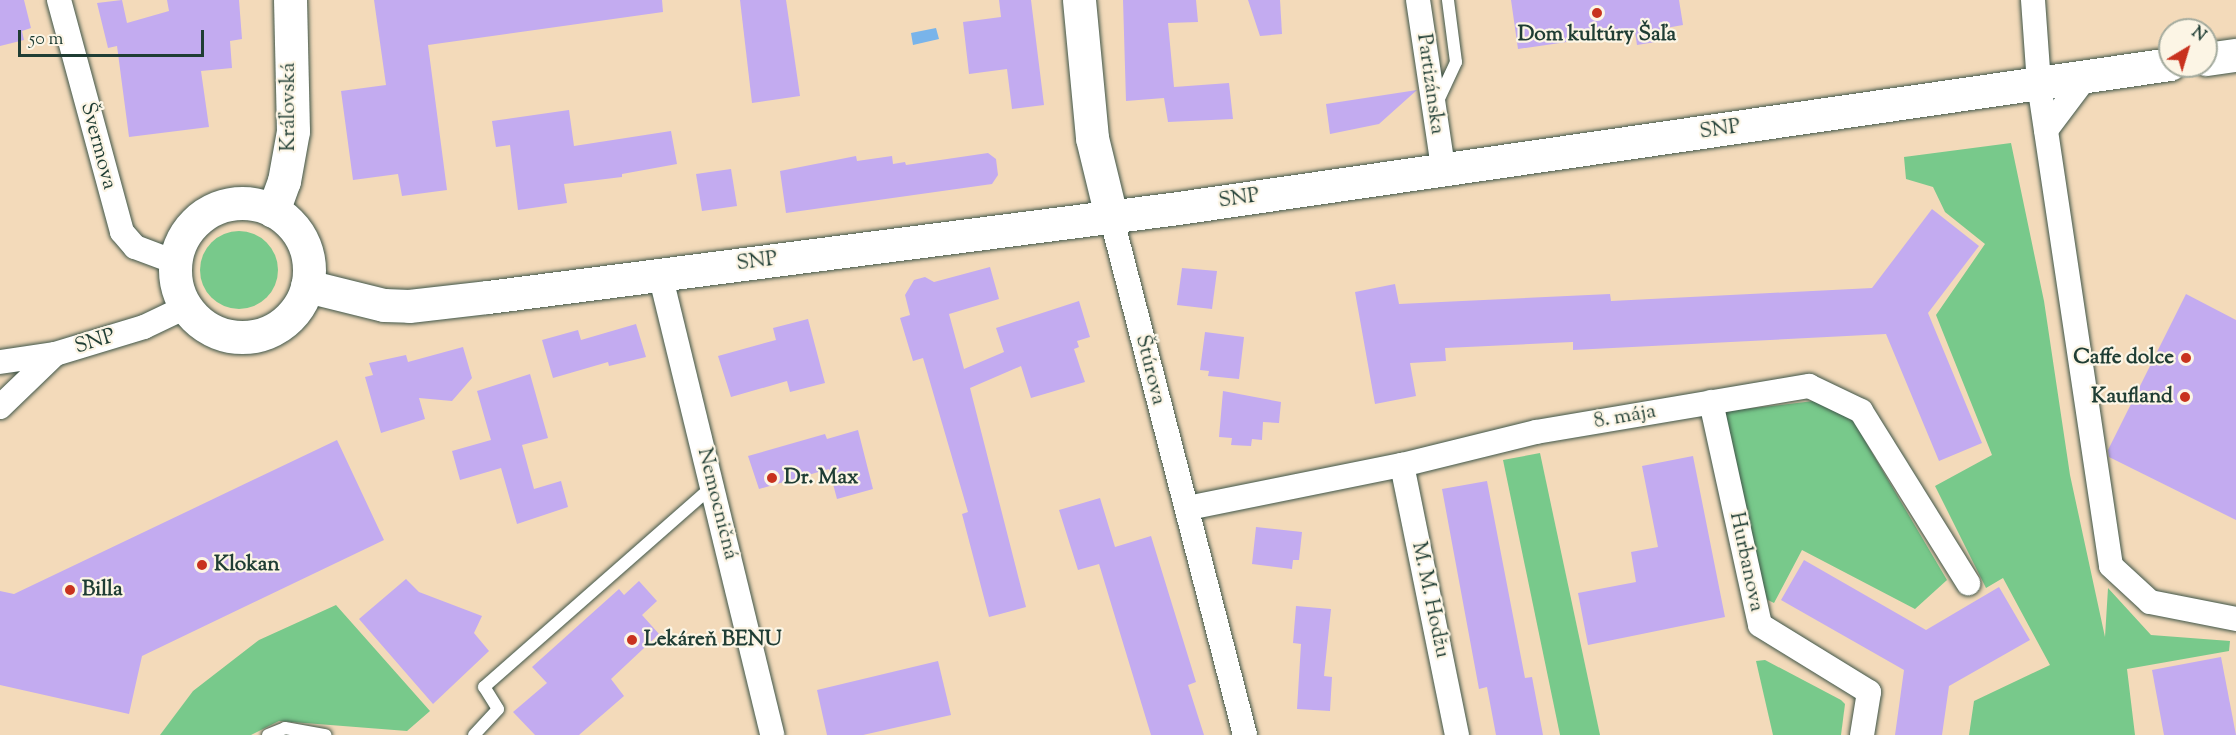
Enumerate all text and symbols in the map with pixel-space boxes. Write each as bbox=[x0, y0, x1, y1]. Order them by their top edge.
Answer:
marker: Dom kultúry Šaľa bbox=[1590, 6, 1604, 20]
scale bar bbox=[21, 18, 207, 56]
north arrow bbox=[2158, 18, 2218, 78]
place label: Dom kultúry Šaľa bbox=[1518, 22, 1676, 48]
text: N bbox=[2186, 22, 2210, 48]
text: 50 m bbox=[29, 27, 63, 53]
street label: Partizánska bbox=[1410, 32, 1450, 136]
street label: Kráľovská bbox=[276, 62, 302, 152]
street label: Švermova bbox=[74, 100, 122, 192]
street label: SNP bbox=[1698, 115, 1742, 145]
street label: SNP bbox=[1217, 184, 1261, 214]
street label: SNP bbox=[735, 247, 779, 277]
street label: SNP bbox=[72, 324, 118, 360]
street label: Štúrova bbox=[1129, 332, 1171, 408]
place label: Caffe dolce bbox=[2073, 345, 2174, 371]
marker: Caffe dolce bbox=[2179, 351, 2193, 365]
place label: Kaufland bbox=[2091, 384, 2173, 410]
marker: Kaufland bbox=[2178, 390, 2192, 404]
street label: 8. mája bbox=[1592, 399, 1658, 435]
street label: Nemocničná bbox=[691, 446, 743, 562]
place label: Dr. Max bbox=[784, 465, 859, 491]
marker: Dr. Max bbox=[765, 471, 779, 485]
street label: Hurbanova bbox=[1723, 510, 1769, 614]
street label: M. M. Hodžu bbox=[1405, 540, 1455, 660]
place label: Klokan bbox=[214, 552, 280, 578]
marker: Klokan bbox=[195, 558, 209, 572]
place label: Billa bbox=[82, 577, 123, 603]
marker: Billa bbox=[63, 583, 77, 597]
place label: Lekáreň BENU bbox=[644, 627, 782, 653]
marker: Lekáreň BENU bbox=[625, 633, 639, 647]

